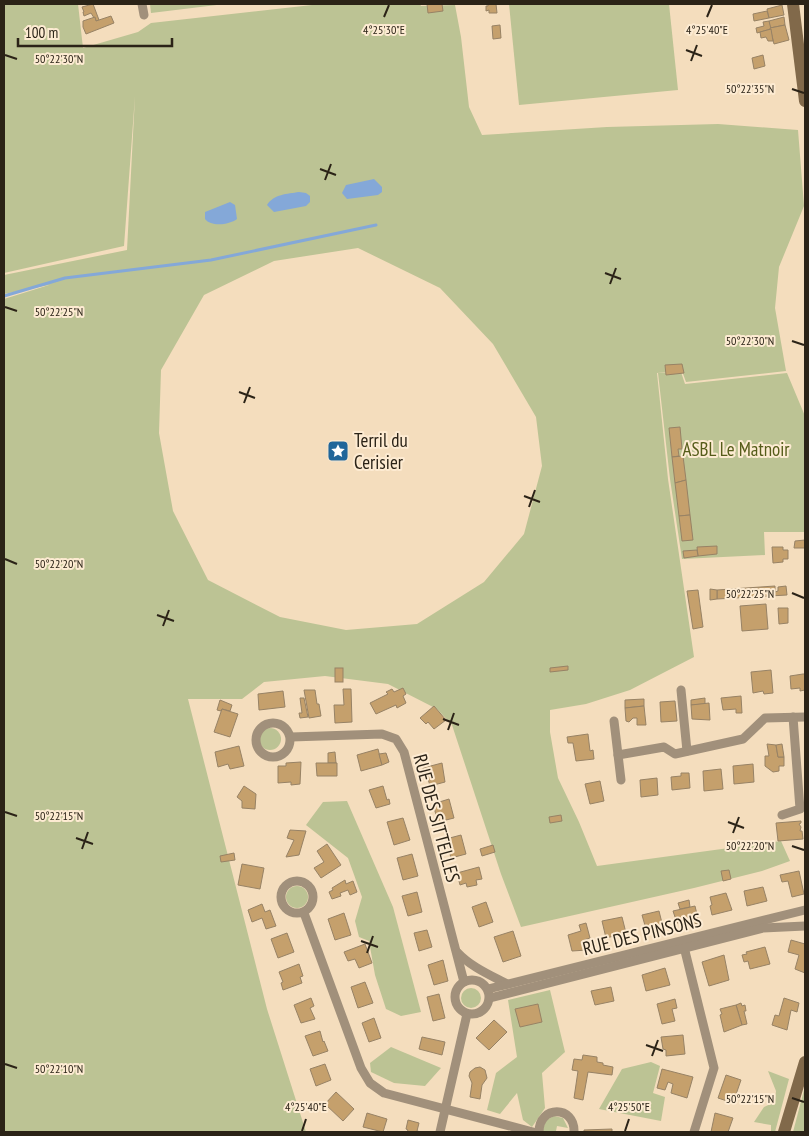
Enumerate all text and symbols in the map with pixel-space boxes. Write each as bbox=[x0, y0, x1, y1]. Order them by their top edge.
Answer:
scale bar bbox=[18, 15, 171, 47]
text: 4°25'30"E bbox=[363, 22, 405, 37]
text: 4°25'40"E bbox=[686, 22, 728, 37]
text: 100 m bbox=[25, 23, 58, 42]
text: 50°22'30"N bbox=[35, 51, 83, 66]
text: 50°22'35"N bbox=[726, 81, 774, 96]
text: 50°22'25"N bbox=[35, 304, 83, 319]
text: 50°22'30"N bbox=[726, 333, 774, 348]
place label: Terril du Cerisier bbox=[354, 428, 408, 474]
park label: ASBL Le Matnoir bbox=[682, 437, 790, 461]
place icon: Terril du Cerisier bbox=[326, 439, 350, 463]
text: 50°22'20"N bbox=[35, 556, 83, 571]
text: 50°22'25"N bbox=[726, 586, 774, 601]
street label: RUE DES SITTELLES bbox=[408, 751, 466, 885]
text: 50°22'15"N bbox=[35, 808, 83, 823]
text: 50°22'20"N bbox=[726, 838, 774, 853]
street label: RUE DES PINSONS bbox=[580, 908, 704, 960]
text: 50°22'10"N bbox=[35, 1061, 83, 1076]
text: 50°22'15"N bbox=[726, 1091, 774, 1106]
text: 4°25'40"E bbox=[285, 1099, 327, 1114]
text: 4°25'50"E bbox=[608, 1099, 650, 1114]

